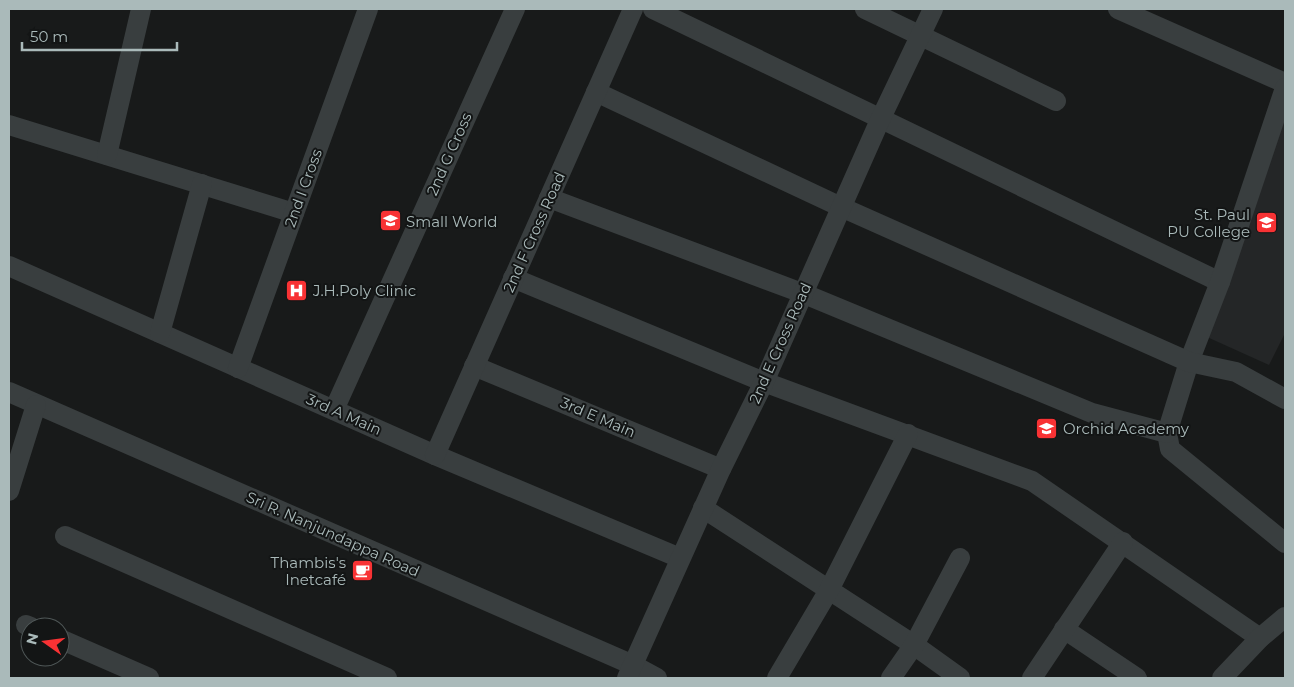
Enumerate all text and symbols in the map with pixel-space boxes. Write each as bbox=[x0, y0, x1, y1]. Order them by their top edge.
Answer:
scale bar bbox=[22, 20, 178, 52]
text: 50 m bbox=[30, 27, 68, 46]
street label: 2nd G Cross bbox=[422, 110, 476, 198]
street label: 2nd I Cross bbox=[280, 146, 326, 230]
street label: 2nd F Cross Road bbox=[499, 169, 569, 295]
place label: St. Paul PU College bbox=[1167, 205, 1250, 241]
school or university icon: Small World bbox=[378, 209, 402, 233]
school or university icon: St. Paul PU College bbox=[1254, 211, 1278, 235]
place label: Small World bbox=[406, 212, 497, 231]
hospital icon: J.H.Poly Clinic bbox=[285, 278, 309, 302]
street label: 2nd E Cross Road bbox=[745, 280, 815, 406]
place label: J.H.Poly Clinic bbox=[312, 281, 416, 300]
street label: 3rd A Main bbox=[303, 389, 385, 439]
street label: 3rd E Main bbox=[558, 393, 638, 441]
school or university icon: Orchid Academy bbox=[1035, 416, 1059, 440]
place label: Orchid Academy bbox=[1063, 419, 1190, 438]
street label: Sri R. Nanjundappa Road bbox=[243, 487, 423, 581]
place label: Thambis's Inetcafé bbox=[271, 553, 346, 589]
cafe icon: Thambis's Inetcafé bbox=[350, 559, 374, 583]
north arrow bbox=[20, 617, 70, 667]
text: N bbox=[22, 631, 42, 647]

